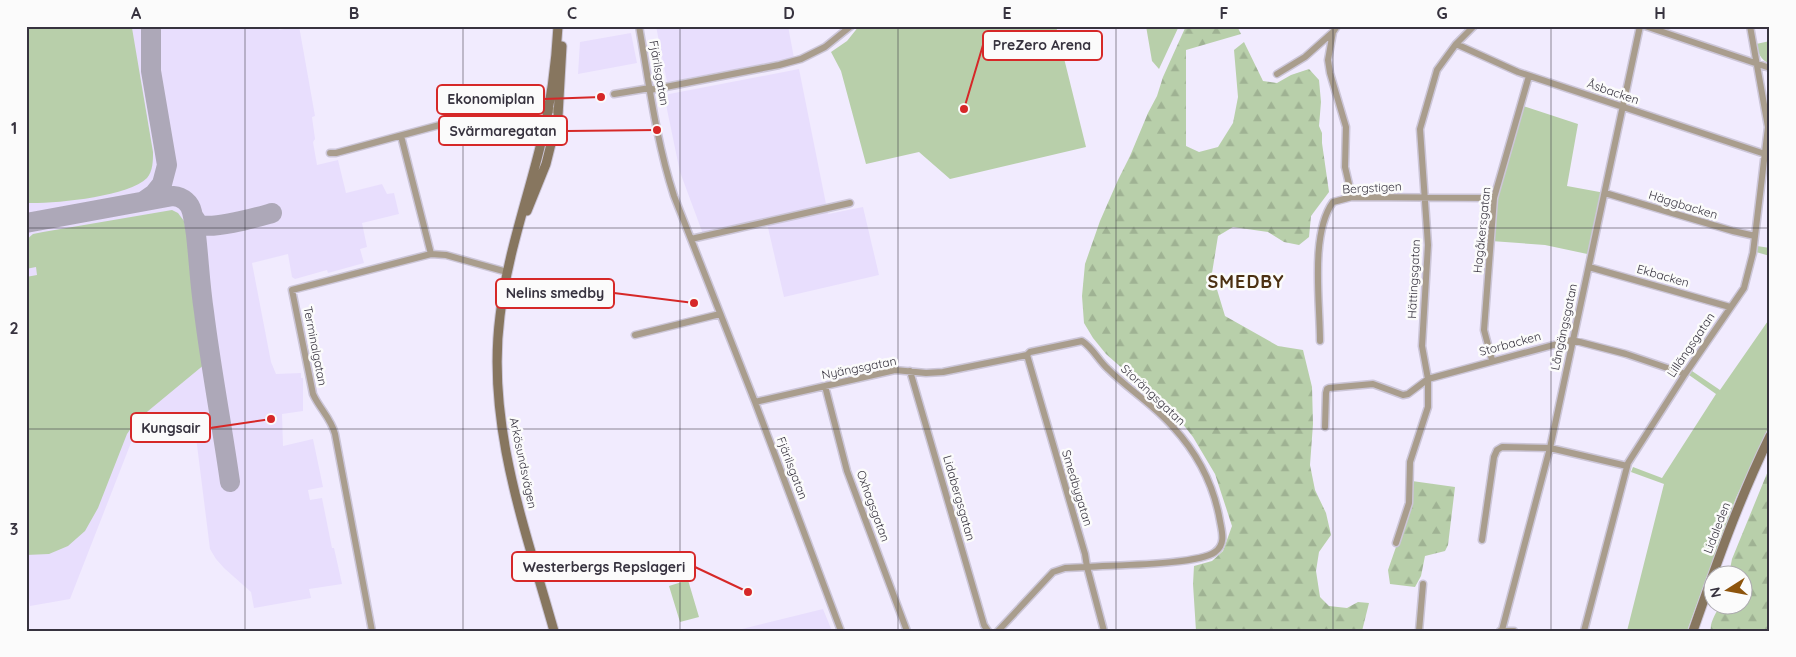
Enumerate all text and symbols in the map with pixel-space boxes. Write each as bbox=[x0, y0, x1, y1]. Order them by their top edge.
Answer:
text: A bbox=[131, 3, 142, 23]
text: B bbox=[349, 3, 359, 23]
text: C bbox=[567, 3, 577, 23]
text: D bbox=[783, 3, 795, 23]
text: E bbox=[1002, 3, 1012, 23]
text: F bbox=[1220, 3, 1229, 23]
text: G bbox=[1436, 3, 1448, 23]
text: H bbox=[1654, 3, 1666, 23]
callout: PreZero Arena bbox=[983, 31, 1102, 60]
text: PreZero Arena bbox=[993, 36, 1091, 54]
street label: Fjärilsgatan bbox=[646, 39, 673, 107]
street label: Åsbacken bbox=[1585, 76, 1641, 107]
callout: Ekonomiplan bbox=[437, 85, 544, 114]
text: Ekonomiplan bbox=[447, 90, 535, 108]
callout: Svärmaregatan bbox=[439, 116, 567, 145]
text: 1 bbox=[11, 118, 17, 138]
text: Svärmaregatan bbox=[449, 122, 557, 140]
street label: Bergstigen bbox=[1342, 178, 1402, 197]
street label: Hagåkersgatan bbox=[1470, 186, 1493, 274]
street label: Häggbacken bbox=[1647, 187, 1720, 222]
street label: Hättingsgatan bbox=[1404, 239, 1423, 319]
street label: Ekbacken bbox=[1635, 261, 1691, 290]
district label: SMEDBY bbox=[1208, 270, 1284, 293]
callout: Nelins smedby bbox=[496, 279, 614, 308]
street label: Långängsgatan bbox=[1547, 282, 1580, 372]
text: Nelins smedby bbox=[506, 284, 604, 302]
street label: Terminalgatan bbox=[300, 305, 331, 387]
street label: Lillängsgatan bbox=[1663, 310, 1718, 380]
text: 2 bbox=[9, 318, 19, 338]
street label: Storbacken bbox=[1477, 328, 1542, 359]
street label: Nyängsgatan bbox=[820, 353, 898, 382]
street label: Storängsgatan bbox=[1118, 361, 1189, 428]
callout: Kungsair bbox=[131, 413, 210, 442]
street label: Arkösundsvägen bbox=[506, 416, 540, 510]
text: Kungsair bbox=[141, 419, 201, 437]
street label: Fjärilsgatan bbox=[774, 434, 811, 501]
street label: Smedbygatan bbox=[1059, 448, 1096, 528]
street label: Lidabergsgatan bbox=[940, 454, 979, 542]
street label: Oxhagsgatan bbox=[854, 468, 893, 544]
street label: Lidaleden bbox=[1700, 500, 1733, 556]
text: 3 bbox=[10, 519, 18, 539]
callout: Westerbergs Repslageri bbox=[512, 552, 695, 581]
text: Westerbergs Repslageri bbox=[523, 558, 685, 576]
north arrow bbox=[1704, 564, 1754, 614]
text: N bbox=[1705, 586, 1725, 599]

